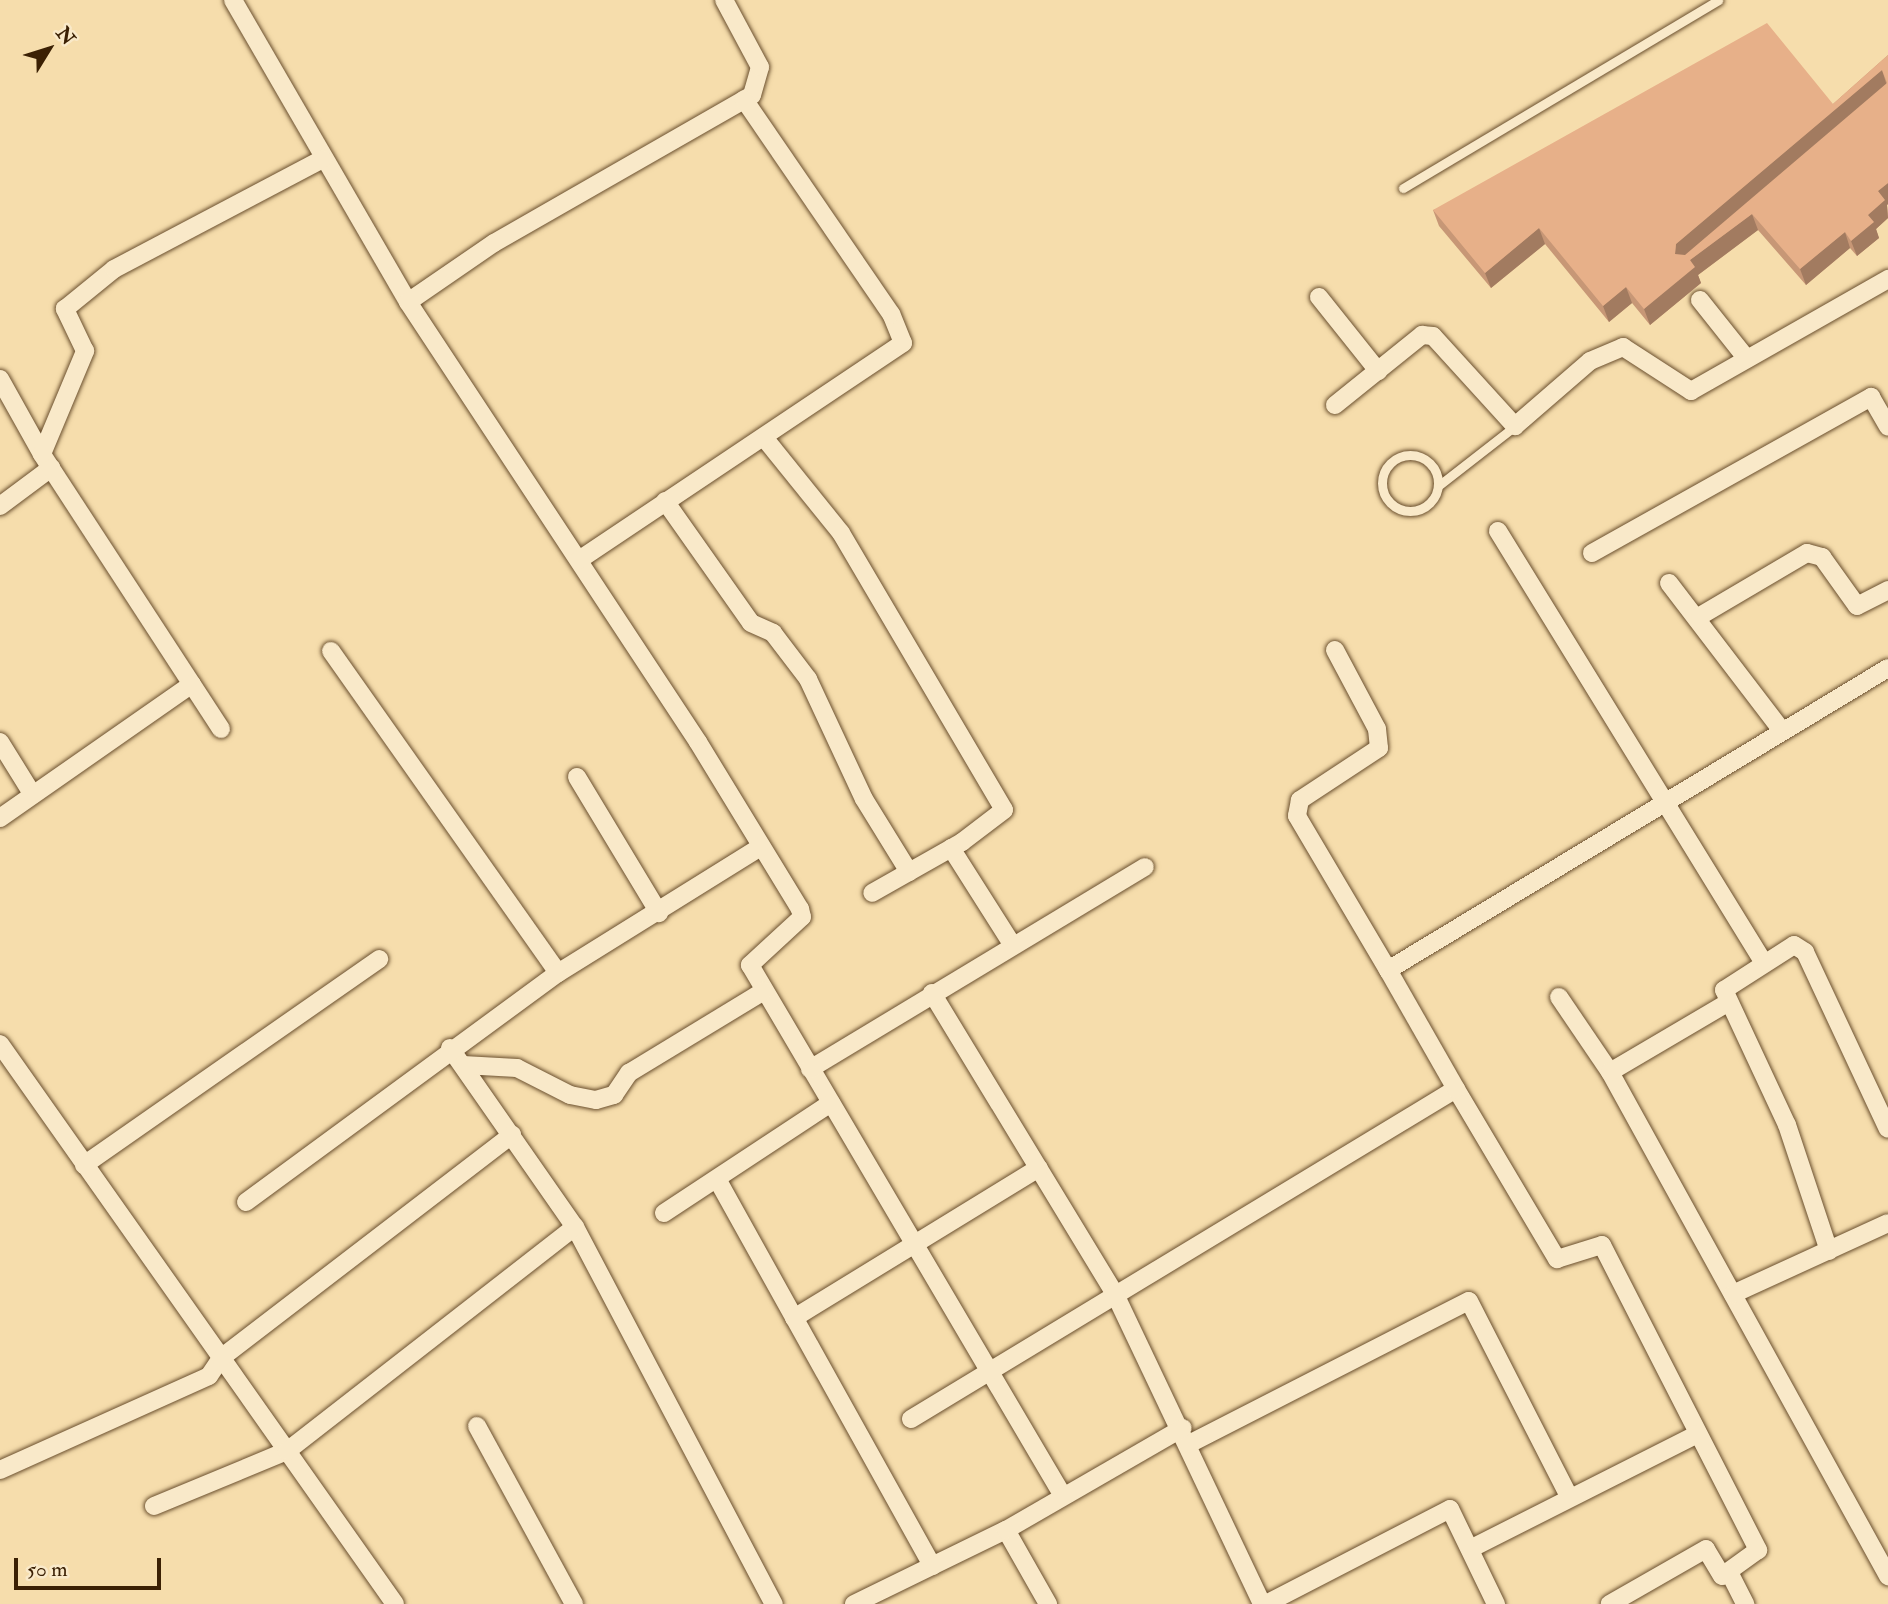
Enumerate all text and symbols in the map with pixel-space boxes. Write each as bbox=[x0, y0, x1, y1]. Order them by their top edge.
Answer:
north arrow bbox=[14, 14, 84, 84]
text: N bbox=[51, 22, 80, 50]
scale bar bbox=[18, 1544, 164, 1588]
text: 50 m bbox=[27, 1556, 68, 1583]

